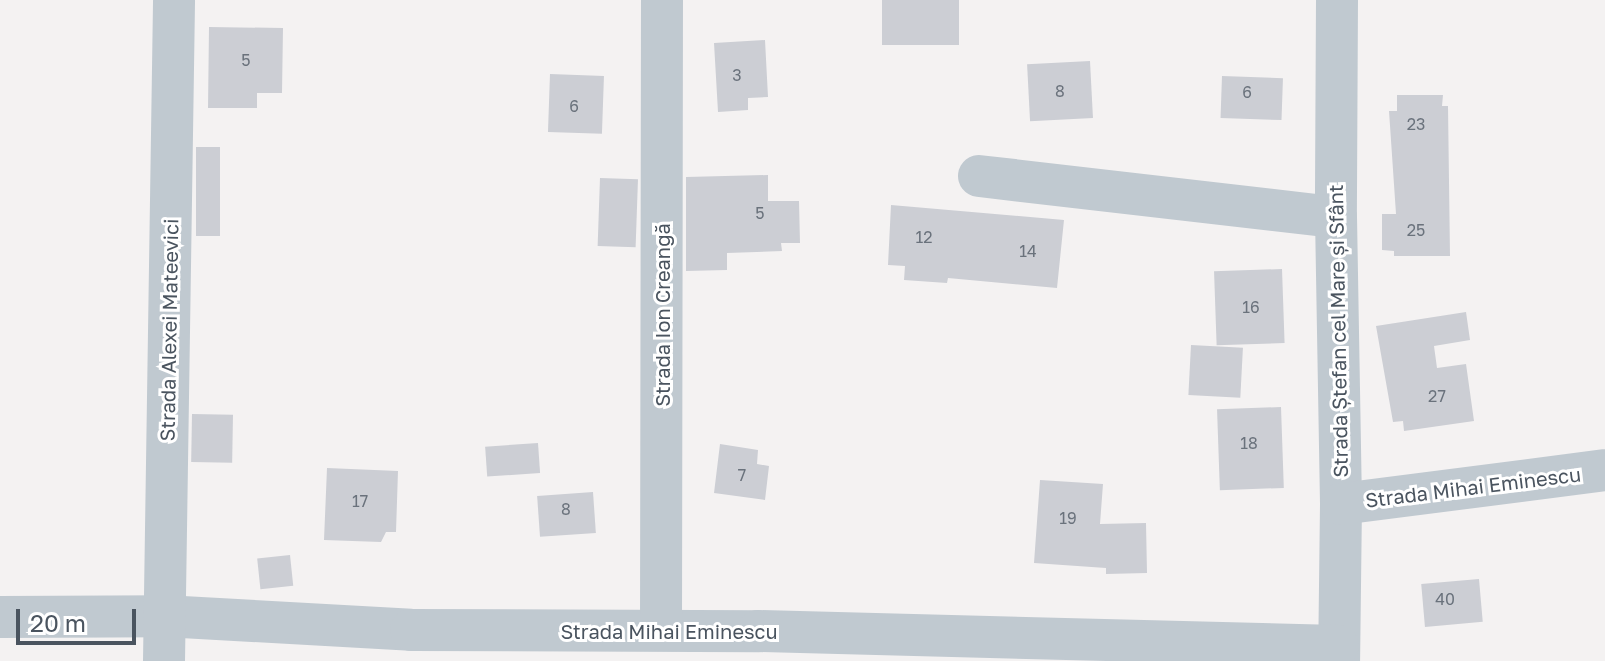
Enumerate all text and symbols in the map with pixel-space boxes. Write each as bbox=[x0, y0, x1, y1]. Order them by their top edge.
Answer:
house number: 5 bbox=[241, 50, 251, 70]
house number: 3 bbox=[732, 65, 742, 85]
house number: 8 bbox=[1055, 81, 1065, 101]
house number: 6 bbox=[1242, 82, 1252, 102]
house number: 6 bbox=[569, 96, 579, 116]
house number: 23 bbox=[1407, 114, 1425, 134]
street label: Strada Ștefan cel Mare și Sfânt bbox=[1323, 184, 1353, 478]
house number: 5 bbox=[755, 203, 765, 223]
street label: Strada Alexei Mateevici bbox=[155, 218, 183, 442]
house number: 25 bbox=[1407, 220, 1425, 240]
street label: Strada Ion Creangă bbox=[650, 223, 674, 407]
house number: 12 bbox=[915, 227, 933, 247]
house number: 14 bbox=[1019, 241, 1037, 261]
house number: 16 bbox=[1242, 297, 1260, 317]
house number: 27 bbox=[1428, 386, 1446, 406]
house number: 18 bbox=[1240, 433, 1258, 453]
street label: Strada Mihai Eminescu bbox=[1364, 462, 1582, 512]
house number: 7 bbox=[738, 465, 746, 485]
house number: 17 bbox=[352, 491, 368, 511]
house number: 8 bbox=[561, 499, 571, 519]
house number: 19 bbox=[1059, 508, 1077, 528]
house number: 40 bbox=[1435, 589, 1455, 609]
scale bar bbox=[20, 593, 140, 643]
text: 20 m bbox=[30, 608, 86, 637]
street label: Strada Mihai Eminescu bbox=[560, 619, 778, 643]

